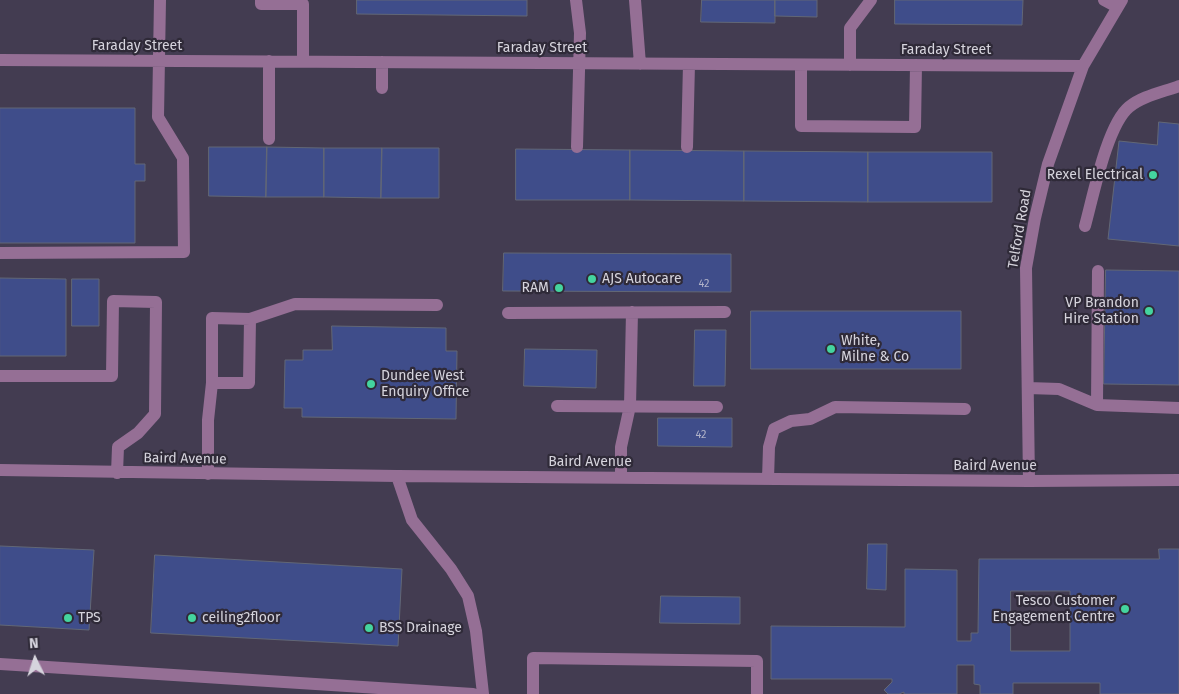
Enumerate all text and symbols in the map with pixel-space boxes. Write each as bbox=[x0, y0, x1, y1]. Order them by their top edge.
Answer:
street label: Faraday Street bbox=[92, 38, 182, 54]
street label: Faraday Street bbox=[497, 40, 587, 56]
street label: Faraday Street bbox=[901, 42, 991, 58]
place label: Rexel Electrical bbox=[1047, 167, 1143, 183]
marker: Rexel Electrical bbox=[1147, 169, 1159, 181]
street label: Telford Road bbox=[1005, 188, 1035, 270]
place label: AJS Autocare bbox=[602, 271, 682, 287]
marker: AJS Autocare bbox=[586, 273, 598, 285]
house number: 42 bbox=[698, 277, 710, 291]
place label: RAM bbox=[522, 280, 549, 296]
marker: RAM bbox=[553, 282, 565, 294]
place label: VP Brandon Hire Station bbox=[1064, 295, 1139, 328]
marker: VP Brandon Hire Station bbox=[1143, 305, 1155, 317]
place label: White, Milne & Co bbox=[841, 333, 909, 366]
marker: White, Milne & Co bbox=[825, 343, 837, 355]
place label: Dundee West Enquiry Office bbox=[381, 368, 469, 401]
marker: Dundee West Enquiry Office bbox=[365, 378, 377, 390]
house number: 42 bbox=[695, 428, 707, 442]
street label: Baird Avenue bbox=[143, 450, 227, 468]
street label: Baird Avenue bbox=[548, 454, 632, 470]
street label: Baird Avenue bbox=[953, 458, 1037, 474]
place label: Tesco Customer Engagement Centre bbox=[993, 593, 1115, 626]
marker: Tesco Customer Engagement Centre bbox=[1119, 603, 1131, 615]
place label: TPS bbox=[78, 610, 101, 626]
place label: ceiling2floor bbox=[202, 610, 280, 626]
marker: TPS bbox=[62, 612, 74, 624]
marker: ceiling2floor bbox=[186, 612, 198, 624]
place label: BSS Drainage bbox=[379, 620, 462, 636]
marker: BSS Drainage bbox=[363, 622, 375, 634]
north arrow bbox=[10, 634, 60, 684]
text: N bbox=[29, 635, 39, 652]

